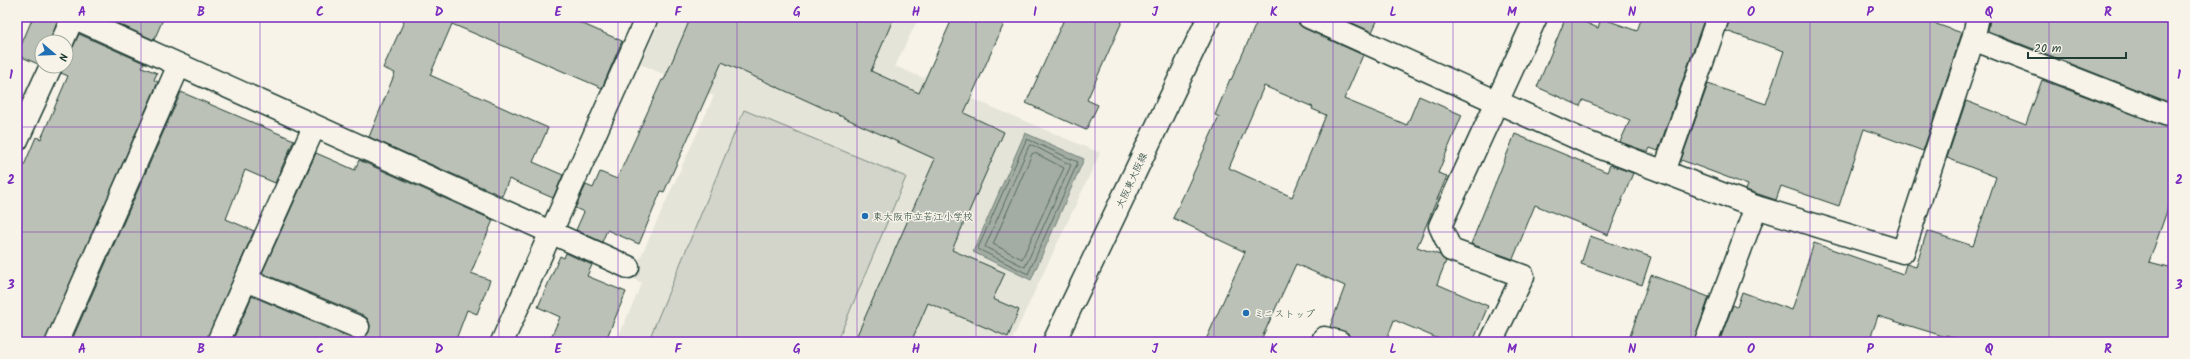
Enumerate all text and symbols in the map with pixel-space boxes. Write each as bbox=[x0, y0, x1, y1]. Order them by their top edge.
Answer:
text: A bbox=[78, 2, 86, 23]
text: B bbox=[197, 2, 205, 23]
text: C bbox=[316, 2, 324, 23]
text: D bbox=[435, 2, 444, 23]
text: E bbox=[554, 2, 562, 23]
text: F bbox=[674, 2, 682, 23]
text: G bbox=[793, 2, 801, 23]
text: H bbox=[912, 2, 921, 23]
text: I bbox=[1033, 2, 1037, 23]
text: J bbox=[1152, 2, 1159, 23]
text: K bbox=[1270, 2, 1278, 23]
text: L bbox=[1389, 2, 1397, 23]
text: M bbox=[1507, 2, 1517, 23]
text: N bbox=[1628, 2, 1637, 23]
text: O bbox=[1747, 2, 1755, 23]
text: P bbox=[1866, 2, 1874, 23]
text: Q bbox=[1985, 2, 1994, 23]
text: R bbox=[2104, 2, 2112, 23]
north arrow bbox=[34, 34, 74, 74]
scale bar bbox=[2028, 34, 2126, 60]
text: 20 m bbox=[2034, 39, 2062, 58]
text: N bbox=[53, 51, 72, 63]
text: 1 bbox=[9, 65, 13, 86]
text: 1 bbox=[2177, 65, 2181, 86]
street label: 大阪東大阪線 bbox=[1112, 150, 1152, 211]
text: 2 bbox=[7, 170, 15, 191]
text: 2 bbox=[2175, 170, 2183, 191]
place label: 東大阪市立若江小学校 bbox=[873, 209, 973, 225]
marker: 東大阪市立若江小学校 bbox=[860, 211, 870, 221]
text: 3 bbox=[6, 275, 15, 296]
text: 3 bbox=[2174, 275, 2183, 296]
place label: ミニストップ bbox=[1254, 306, 1315, 322]
marker: ミニストップ bbox=[1241, 308, 1251, 318]
text: A bbox=[78, 339, 86, 359]
text: B bbox=[197, 339, 205, 359]
text: C bbox=[316, 339, 324, 359]
text: D bbox=[435, 339, 444, 359]
text: E bbox=[554, 339, 562, 359]
text: F bbox=[674, 339, 682, 359]
text: G bbox=[793, 339, 801, 359]
text: H bbox=[912, 339, 921, 359]
text: I bbox=[1033, 339, 1037, 359]
text: J bbox=[1152, 339, 1159, 359]
text: K bbox=[1270, 339, 1278, 359]
text: L bbox=[1389, 339, 1397, 359]
text: M bbox=[1507, 339, 1517, 359]
text: N bbox=[1628, 339, 1637, 359]
text: O bbox=[1747, 339, 1755, 359]
text: P bbox=[1866, 339, 1874, 359]
text: Q bbox=[1985, 339, 1994, 359]
text: R bbox=[2104, 339, 2112, 359]

